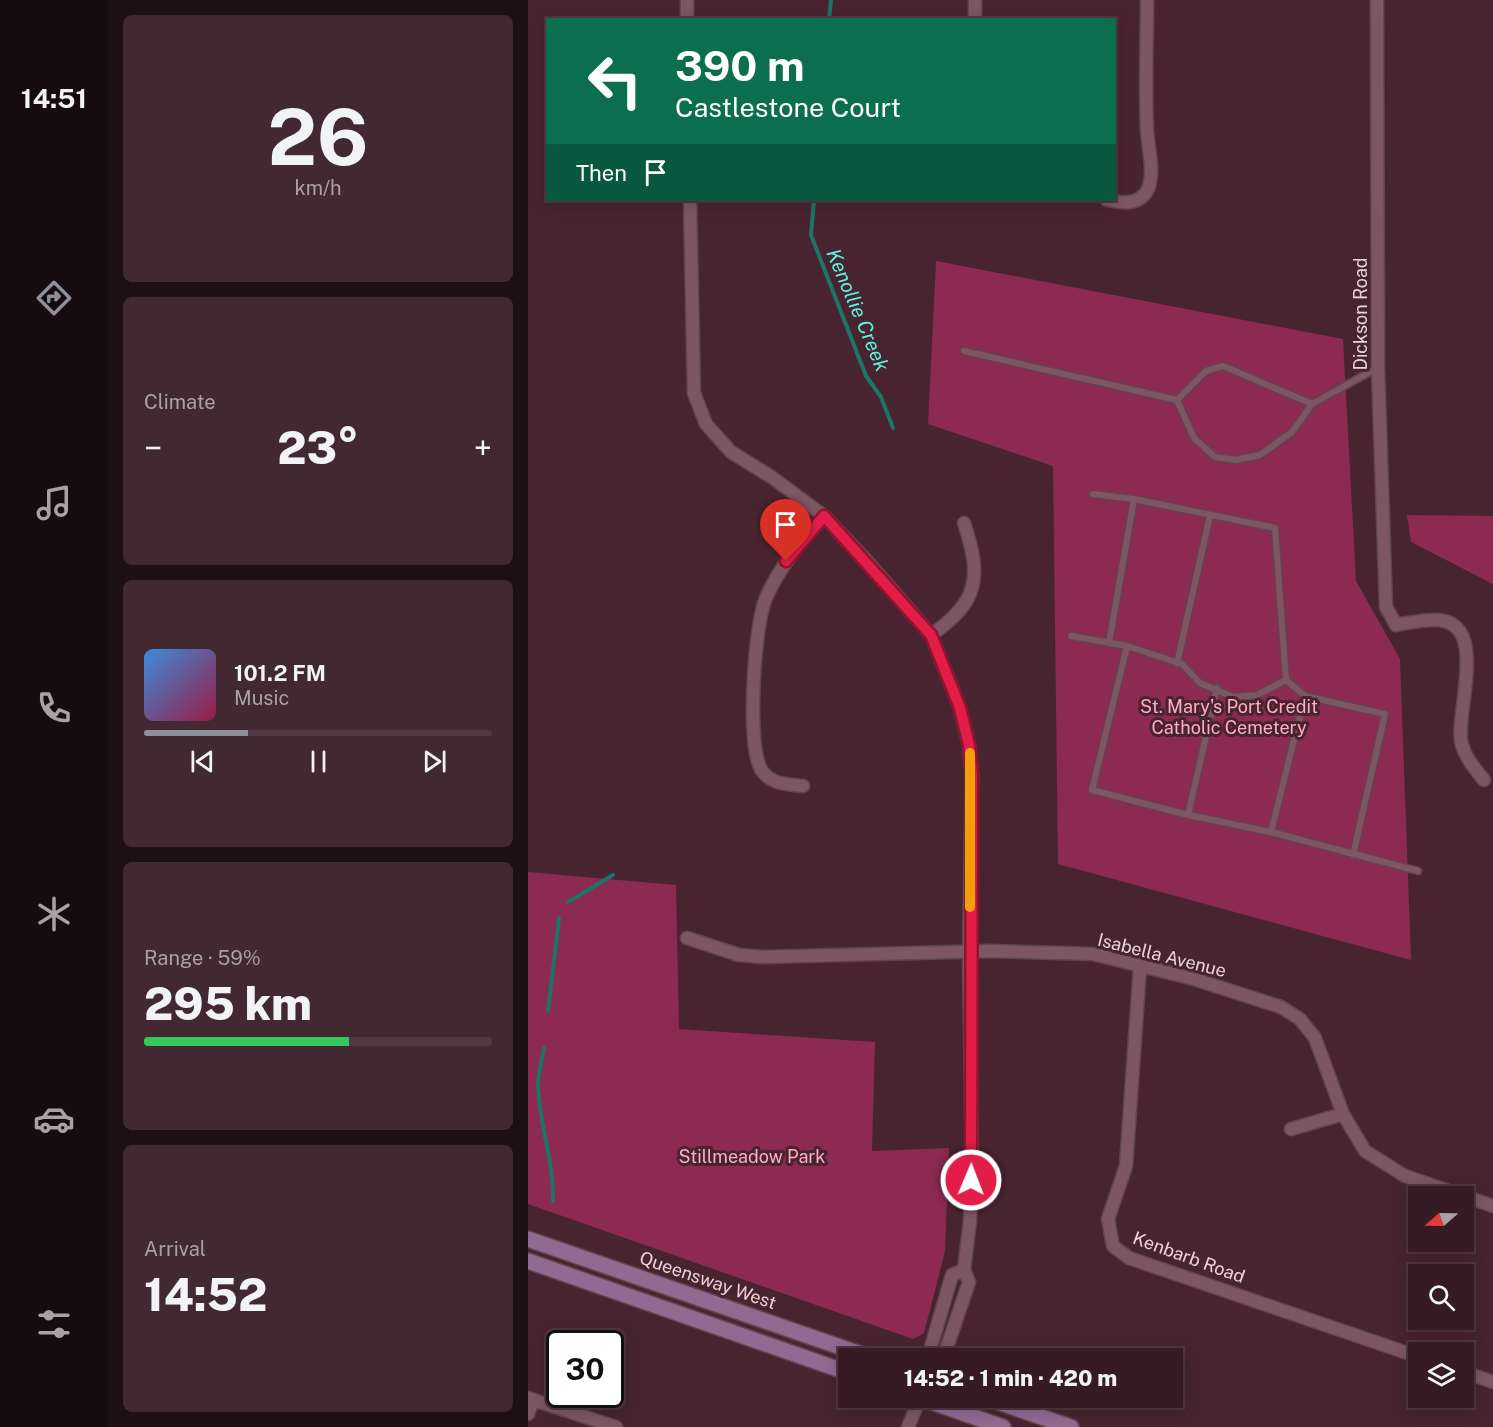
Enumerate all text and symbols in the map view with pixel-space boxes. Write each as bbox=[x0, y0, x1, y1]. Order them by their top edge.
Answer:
text: 390 m bbox=[675, 41, 805, 90]
icon: left bbox=[576, 42, 654, 120]
text: 14:51 bbox=[21, 82, 87, 114]
text: 26 bbox=[267, 91, 369, 183]
text: Castlestone Court bbox=[675, 91, 901, 123]
icon: arrive bbox=[639, 156, 672, 189]
text: Then bbox=[576, 160, 627, 186]
text: km/h bbox=[294, 176, 342, 200]
water label: Kenollie Creek bbox=[821, 245, 895, 375]
street label: Dickson Road bbox=[1350, 257, 1371, 371]
icon: directions bbox=[33, 277, 75, 319]
text: Climate bbox=[144, 390, 216, 414]
text: 23° bbox=[277, 421, 359, 474]
text: − bbox=[144, 429, 162, 467]
text: + bbox=[474, 429, 492, 467]
icon: music bbox=[33, 482, 75, 524]
pin bbox=[760, 499, 811, 561]
icon: arrive bbox=[769, 508, 802, 541]
text: 101.2 FM bbox=[234, 660, 326, 686]
text: Music bbox=[234, 686, 289, 710]
icon: phone bbox=[33, 687, 75, 729]
park label: St. Mary's Port Credit Catholic Cemetery bbox=[1140, 696, 1318, 738]
icon: previous bbox=[186, 745, 219, 778]
icon: pause bbox=[302, 745, 335, 778]
icon: next bbox=[418, 745, 451, 778]
icon: climate bbox=[33, 893, 75, 935]
street label: Isabella Avenue bbox=[1096, 929, 1228, 981]
text: Range · 59% bbox=[144, 946, 261, 970]
text: 295 km bbox=[144, 977, 312, 1030]
icon: car bbox=[33, 1098, 75, 1140]
park label: Stillmeadow Park bbox=[679, 1146, 825, 1167]
position arrow bbox=[939, 1148, 1003, 1212]
north arrow bbox=[1408, 1186, 1474, 1252]
map controls bbox=[1408, 1186, 1474, 1408]
street label: Kenbarb Road bbox=[1130, 1227, 1248, 1287]
text: Arrival bbox=[144, 1237, 206, 1261]
street label: Queensway West bbox=[637, 1247, 779, 1313]
button: search bbox=[1408, 1264, 1474, 1330]
text: 14:52 bbox=[144, 1268, 267, 1321]
icon: filters bbox=[33, 1303, 75, 1345]
speed limit sign: 30 bbox=[546, 1330, 624, 1408]
button: layers bbox=[1408, 1342, 1474, 1408]
text: 14:52 · 1 min · 420 m bbox=[904, 1365, 1117, 1391]

